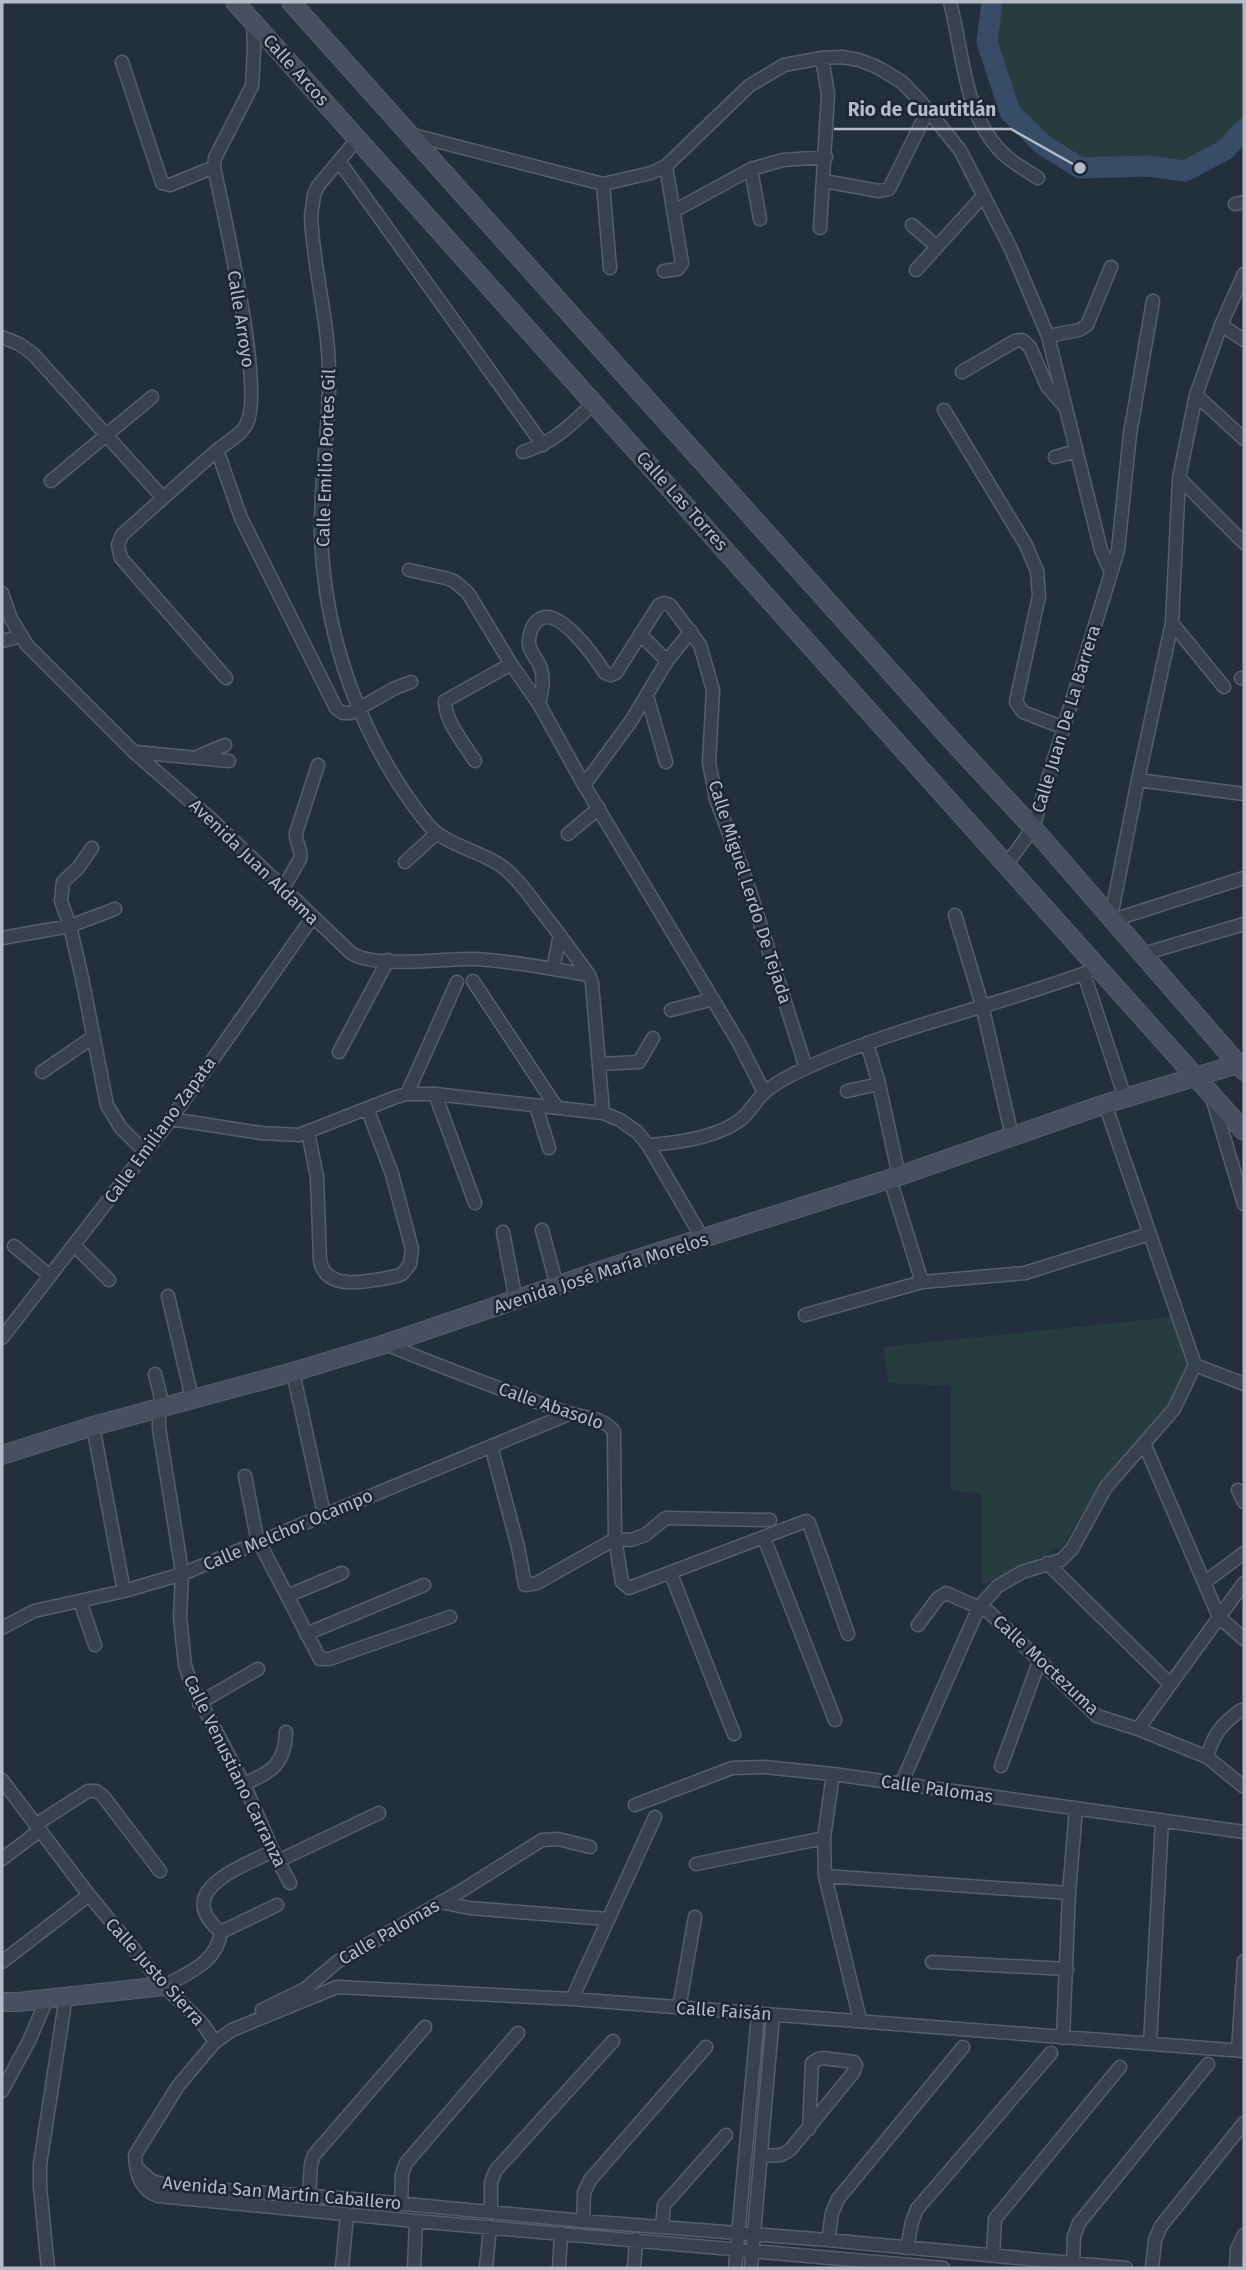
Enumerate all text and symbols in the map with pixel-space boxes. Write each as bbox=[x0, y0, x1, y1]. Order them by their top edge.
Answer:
street label: Calle Arcos bbox=[258, 30, 334, 110]
callout: Rio de Cuautitlán bbox=[834, 89, 1011, 129]
text: Rio de Cuautitlán bbox=[848, 98, 996, 121]
street label: Calle Arroyo bbox=[222, 269, 260, 369]
street label: Calle Emilio Portes Gil bbox=[312, 368, 340, 548]
street label: Calle Las Torres bbox=[631, 447, 733, 555]
street label: Calle Juan De La Barrera bbox=[1027, 622, 1105, 816]
street label: Calle Miguel Lerdo De Tejada bbox=[703, 778, 797, 1006]
street label: Avenida Juan Aldama bbox=[184, 794, 324, 930]
street label: Calle Emiliano Zapata bbox=[99, 1052, 221, 1208]
street label: Avenida José María Morelos bbox=[491, 1228, 711, 1318]
street label: Calle Abasolo bbox=[496, 1378, 606, 1434]
street label: Calle Melchor Ocampo bbox=[200, 1484, 376, 1576]
street label: Calle Moctezuma bbox=[988, 1610, 1104, 1720]
street label: Calle Venustiano Carranza bbox=[179, 1671, 291, 1871]
street label: Calle Palomas bbox=[880, 1770, 994, 1808]
street label: Calle Palomas bbox=[335, 1894, 443, 1970]
street label: Calle Justo Sierra bbox=[101, 1913, 209, 2031]
street label: Calle Faisán bbox=[675, 1997, 773, 2025]
street label: Avenida San Martín Caballero bbox=[162, 2172, 402, 2214]

